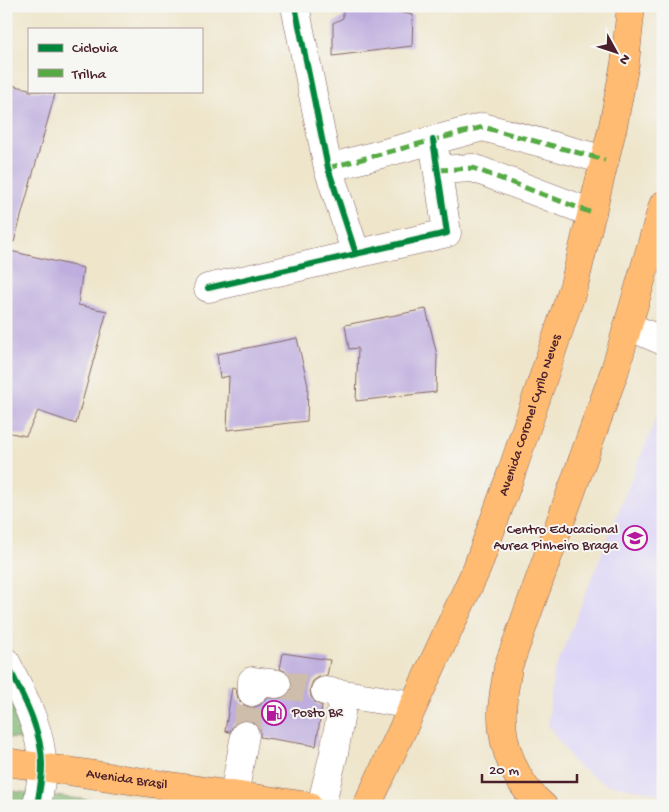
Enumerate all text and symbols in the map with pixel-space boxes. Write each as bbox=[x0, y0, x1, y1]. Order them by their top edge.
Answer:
legend bbox=[28, 28, 202, 92]
north arrow bbox=[592, 28, 642, 78]
text: Ciclovia bbox=[72, 40, 118, 58]
text: N bbox=[615, 50, 633, 68]
text: Trilha bbox=[71, 66, 107, 84]
street label: Avenida Coronel Cyrilo Neves bbox=[495, 332, 566, 498]
place label: Centro Educacional Aurea Pinheiro Braga bbox=[494, 522, 619, 555]
school or university icon: Centro Educacional Aurea Pinheiro Braga bbox=[622, 525, 648, 551]
fuel station icon: Posto BR bbox=[261, 700, 287, 726]
place label: Posto BR bbox=[291, 705, 344, 722]
scale bar bbox=[482, 752, 576, 784]
text: 20 m bbox=[489, 762, 519, 780]
street label: Avenida Brasil bbox=[85, 765, 168, 794]

